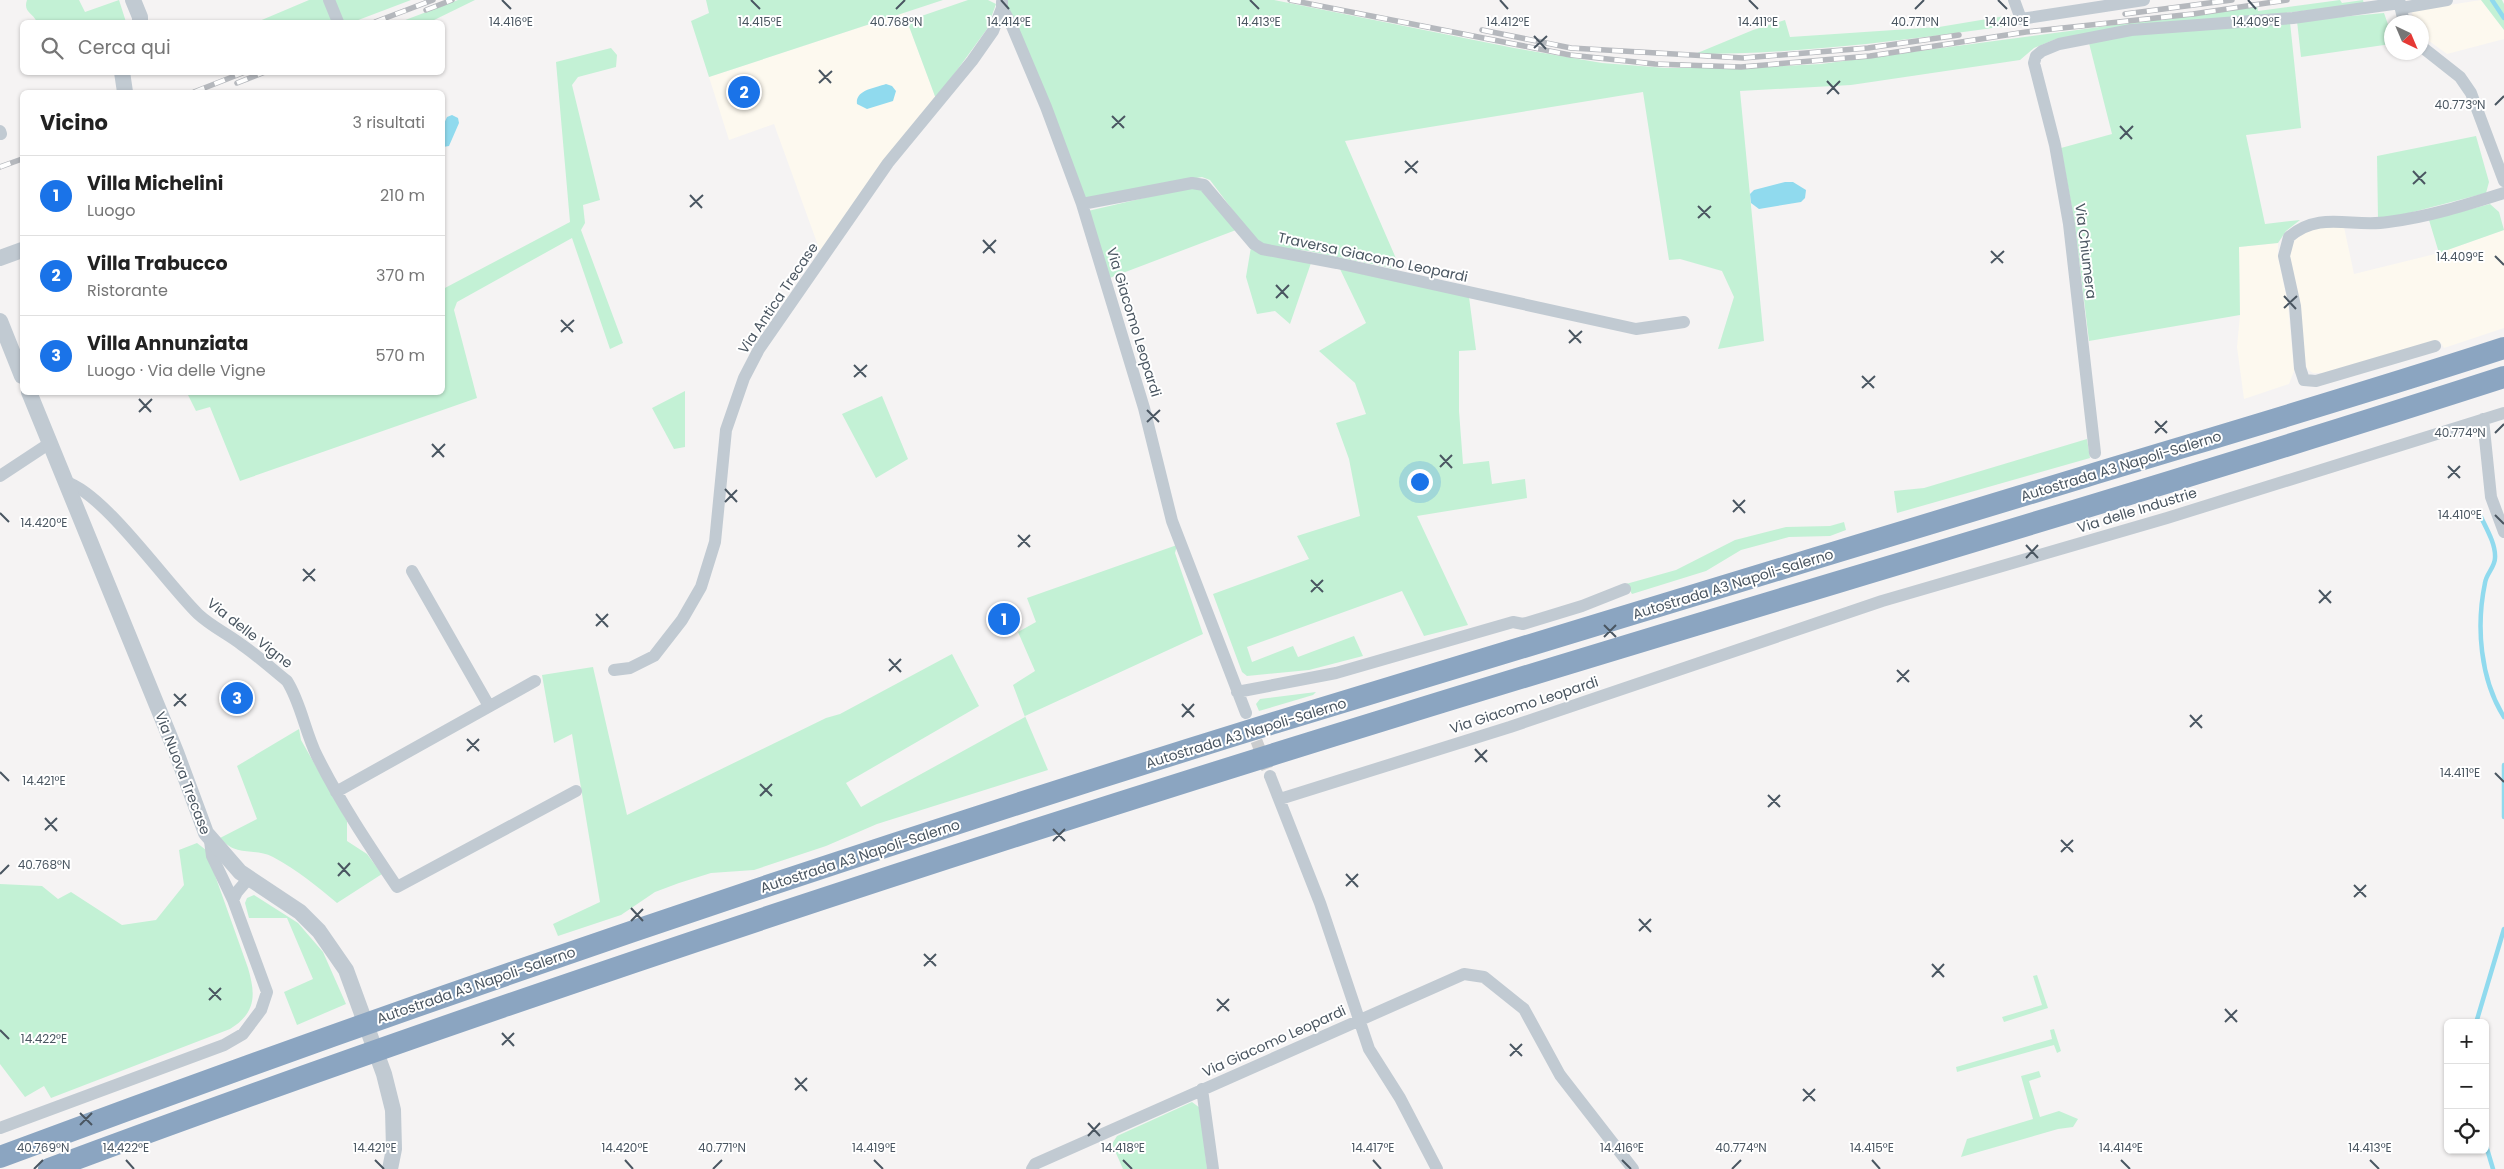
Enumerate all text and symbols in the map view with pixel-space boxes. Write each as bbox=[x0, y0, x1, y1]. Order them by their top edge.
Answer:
text: 14.416°E bbox=[489, 13, 533, 30]
text: 14.415°E bbox=[738, 13, 782, 30]
text: 40.768°N bbox=[870, 13, 922, 30]
text: 14.414°E bbox=[987, 13, 1031, 30]
text: 14.413°E bbox=[1237, 13, 1281, 30]
text: 14.412°E bbox=[1486, 13, 1530, 30]
text: 14.411°E bbox=[1738, 13, 1778, 30]
text: 40.771°N bbox=[1891, 13, 1939, 30]
text: 14.410°E bbox=[1985, 13, 2029, 30]
text: 14.409°E bbox=[2232, 13, 2280, 30]
north arrow bbox=[2384, 15, 2429, 60]
search box bbox=[20, 20, 445, 75]
icon: search bbox=[38, 34, 66, 62]
text: Cerca qui bbox=[78, 34, 171, 61]
pin: 2 bbox=[728, 73, 760, 111]
text: 40.773°N bbox=[2434, 96, 2486, 113]
text: Vicino bbox=[40, 108, 108, 137]
text: 3 risultati bbox=[352, 111, 425, 134]
text: Villa Michelini bbox=[87, 170, 223, 197]
text: 1 bbox=[53, 184, 59, 207]
text: 210 m bbox=[380, 184, 425, 207]
text: Luogo bbox=[87, 199, 135, 222]
street label: Via Chiumera bbox=[2070, 202, 2102, 300]
street label: Traversa Giacomo Leopardi bbox=[1276, 227, 1470, 287]
street label: Via Antica Trecase bbox=[733, 238, 823, 358]
street label: Via Giacomo Leopardi bbox=[1102, 245, 1166, 399]
text: 14.409°E bbox=[2436, 248, 2484, 265]
text: Villa Trabucco bbox=[87, 250, 228, 277]
text: 2 bbox=[51, 264, 61, 287]
text: 370 m bbox=[376, 264, 425, 287]
text: Ristorante bbox=[87, 279, 168, 302]
text: Villa Annunziata bbox=[87, 330, 248, 357]
text: 3 bbox=[51, 344, 61, 367]
text: 570 m bbox=[375, 344, 425, 367]
text: Luogo · Via delle Vigne bbox=[87, 359, 266, 382]
text: 40.774°N bbox=[2434, 424, 2486, 441]
street label: Autostrada A3 Napoli-Salerno bbox=[2018, 426, 2224, 506]
your location bbox=[1407, 469, 1433, 495]
street label: Via delle Industrie bbox=[2075, 482, 2200, 538]
text: 14.410°E bbox=[2438, 506, 2482, 523]
text: 14.420°E bbox=[21, 514, 67, 531]
street label: Autostrada A3 Napoli-Salerno bbox=[1630, 544, 1836, 624]
street label: Via delle Vigne bbox=[203, 593, 297, 673]
pin: 1 bbox=[988, 600, 1020, 638]
street label: Via Giacomo Leopardi bbox=[1447, 672, 1601, 738]
pin: 3 bbox=[221, 679, 253, 717]
street label: Autostrada A3 Napoli-Salerno bbox=[1143, 693, 1349, 773]
street label: Via Nuova Trecase bbox=[150, 709, 216, 838]
text: 14.411°E bbox=[2440, 764, 2480, 781]
text: 14.421°E bbox=[22, 772, 66, 789]
street label: Autostrada A3 Napoli-Salerno bbox=[758, 814, 962, 898]
text: 40.768°N bbox=[18, 856, 70, 873]
street label: Autostrada A3 Napoli-Salerno bbox=[374, 942, 578, 1028]
street label: Via Giacomo Leopardi bbox=[1199, 1000, 1349, 1082]
map controls bbox=[2444, 1019, 2489, 1154]
button: + bbox=[2444, 1019, 2489, 1064]
text: 14.422°E bbox=[21, 1030, 67, 1047]
button: − bbox=[2444, 1064, 2489, 1109]
button: locate bbox=[2444, 1109, 2489, 1154]
text: 40.769°N bbox=[17, 1139, 69, 1156]
text: 14.422°E bbox=[103, 1139, 149, 1156]
text: 14.421°E bbox=[353, 1139, 397, 1156]
text: 14.420°E bbox=[602, 1139, 648, 1156]
text: 40.771°N bbox=[698, 1139, 746, 1156]
text: 14.419°E bbox=[852, 1139, 896, 1156]
text: 14.418°E bbox=[1101, 1139, 1145, 1156]
text: 14.417°E bbox=[1352, 1139, 1394, 1156]
text: 14.416°E bbox=[1600, 1139, 1644, 1156]
text: 40.774°N bbox=[1715, 1139, 1767, 1156]
text: 14.415°E bbox=[1850, 1139, 1894, 1156]
text: 14.414°E bbox=[2099, 1139, 2143, 1156]
text: 14.413°E bbox=[2348, 1139, 2392, 1156]

